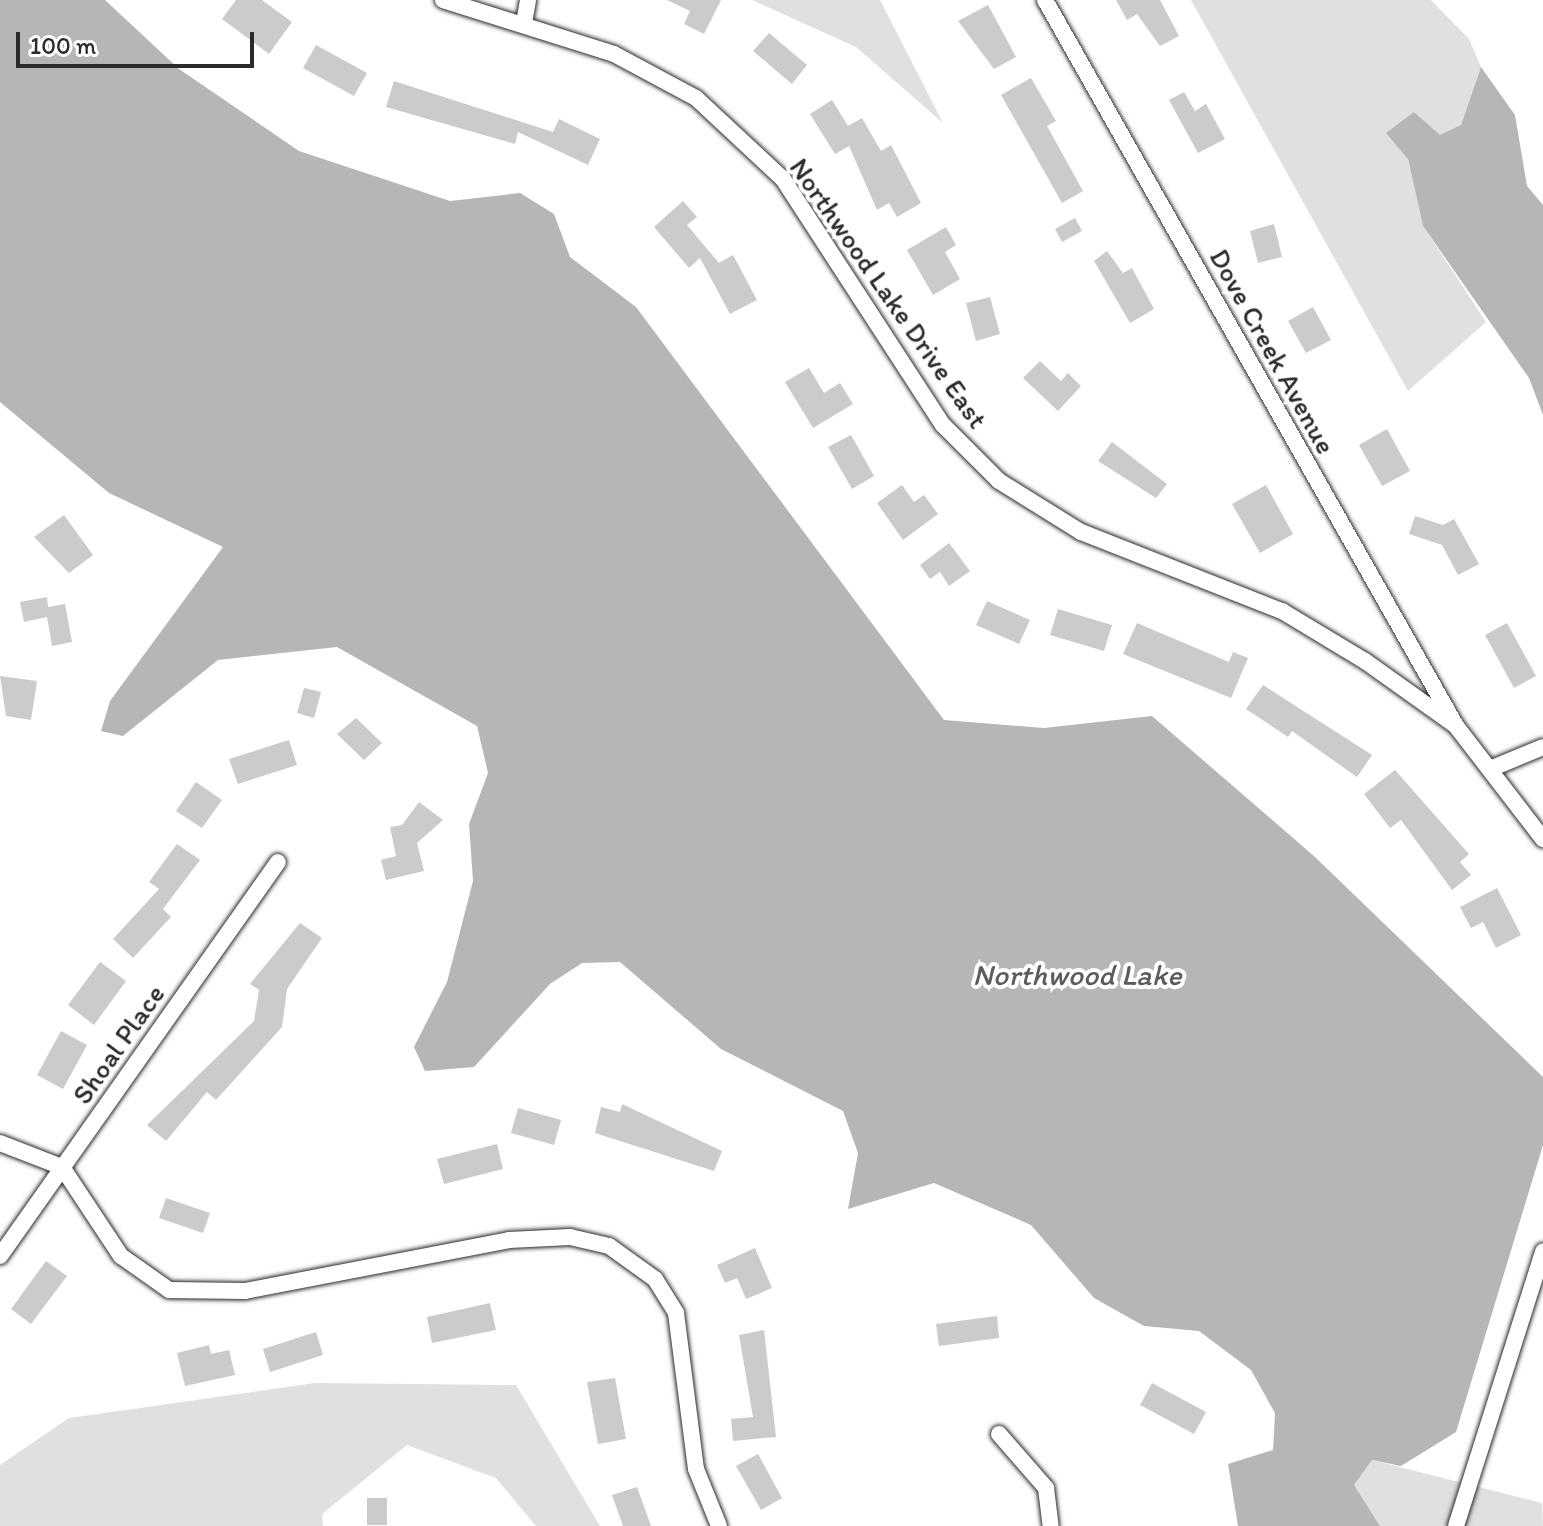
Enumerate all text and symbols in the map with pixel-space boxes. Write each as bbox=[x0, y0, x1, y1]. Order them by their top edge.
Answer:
scale bar bbox=[20, 16, 258, 66]
text: 100 m bbox=[30, 31, 96, 60]
street label: Northwood Lake Drive East bbox=[782, 151, 996, 435]
street label: Dove Creek Avenue bbox=[1203, 243, 1343, 459]
water label: Northwood Lake bbox=[973, 957, 1181, 993]
street label: Shoal Place bbox=[65, 978, 171, 1110]

